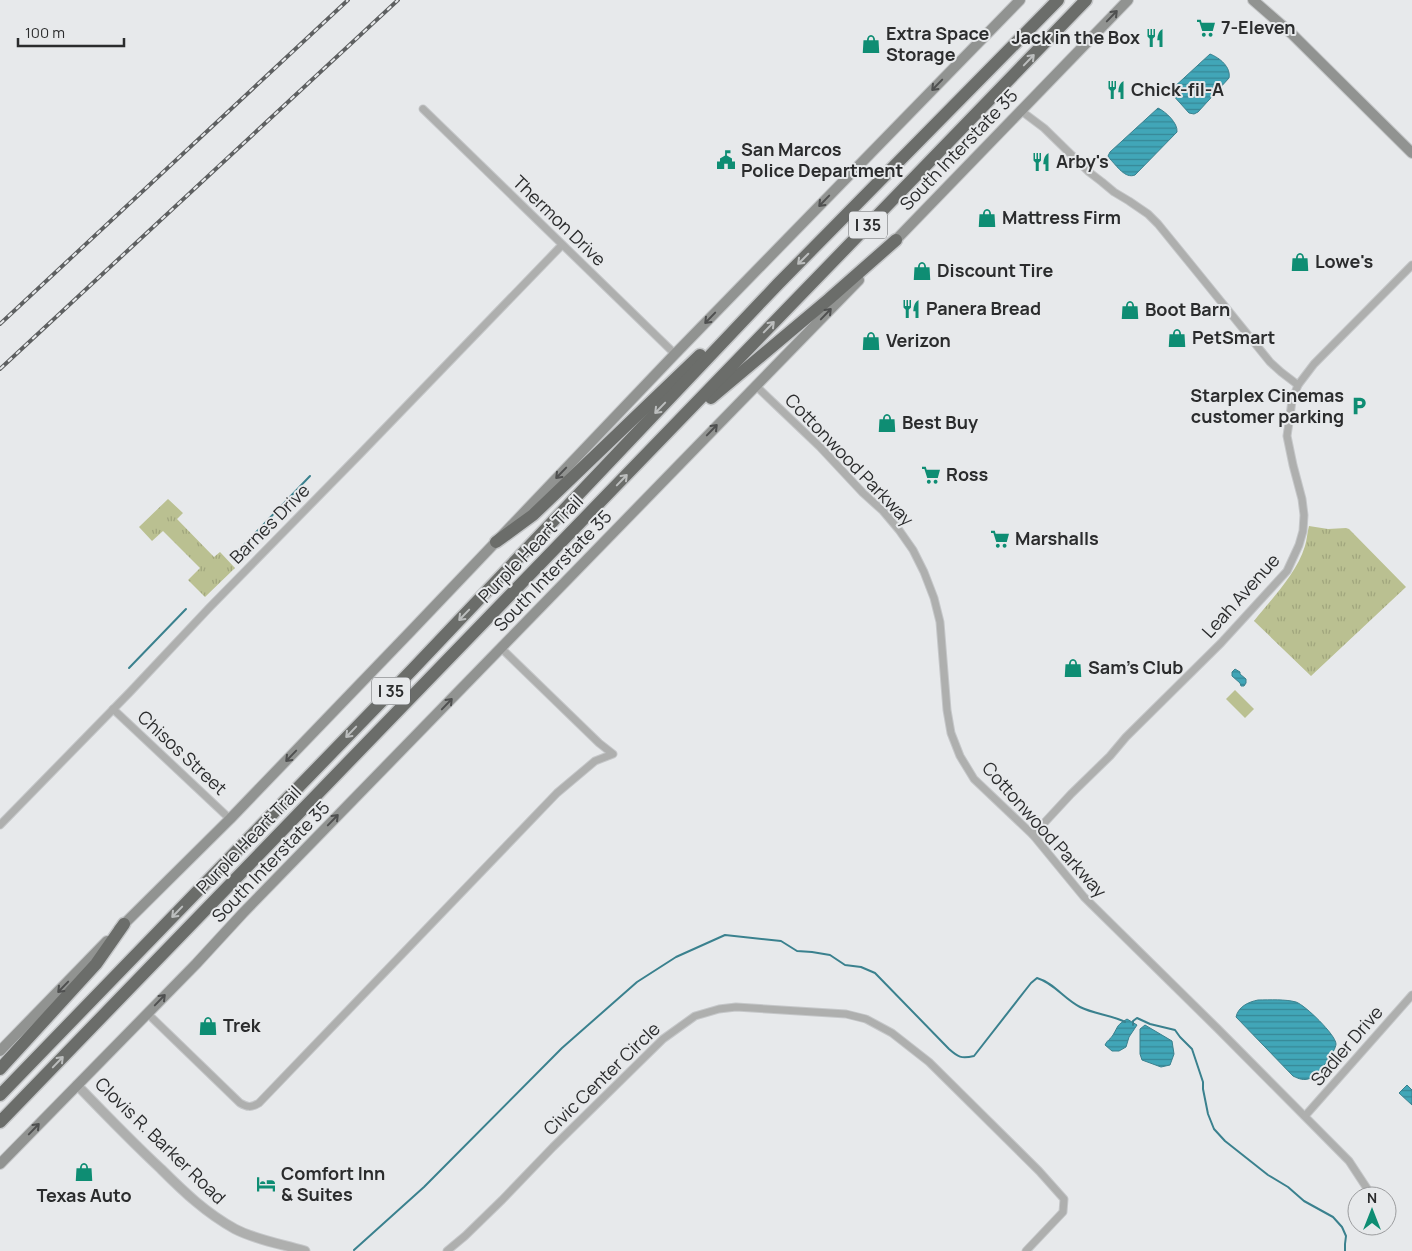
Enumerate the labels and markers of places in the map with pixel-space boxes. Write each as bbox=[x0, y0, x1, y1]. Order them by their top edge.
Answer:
place label: 7-Eleven bbox=[1221, 15, 1296, 39]
supermarket icon: 7-Eleven bbox=[1195, 17, 1217, 39]
place label: Extra Space Storage bbox=[886, 21, 990, 66]
place label: Jack in the Box bbox=[1011, 25, 1140, 49]
restaurant icon: Jack in the Box bbox=[1144, 27, 1166, 49]
shop icon: Extra Space Storage bbox=[860, 33, 882, 55]
place label: Chick-fil-A bbox=[1131, 77, 1224, 101]
restaurant icon: Chick-fil-A bbox=[1105, 79, 1127, 101]
place label: San Marcos Police Department bbox=[741, 137, 903, 182]
public building icon: San Marcos Police Department bbox=[715, 149, 737, 171]
place label: Arby's bbox=[1056, 149, 1109, 173]
restaurant icon: Arby's bbox=[1030, 151, 1052, 173]
place label: Mattress Firm bbox=[1002, 205, 1121, 229]
shop icon: Mattress Firm bbox=[976, 207, 998, 229]
place label: Lowe's bbox=[1315, 249, 1374, 273]
shop icon: Lowe's bbox=[1289, 251, 1311, 273]
place label: Discount Tire bbox=[937, 258, 1053, 282]
shop icon: Discount Tire bbox=[911, 260, 933, 282]
place label: Panera Bread bbox=[926, 296, 1041, 320]
place label: Boot Barn bbox=[1145, 297, 1230, 321]
restaurant icon: Panera Bread bbox=[900, 298, 922, 320]
shop icon: Boot Barn bbox=[1119, 299, 1141, 321]
place label: PetSmart bbox=[1192, 325, 1275, 349]
shop icon: PetSmart bbox=[1166, 327, 1188, 349]
place label: Verizon bbox=[886, 328, 951, 352]
shop icon: Verizon bbox=[860, 330, 882, 352]
place label: Starplex Cinemas customer parking bbox=[1190, 383, 1344, 428]
parking icon: Starplex Cinemas customer parking bbox=[1348, 395, 1370, 417]
place label: Best Buy bbox=[902, 410, 978, 434]
shop icon: Best Buy bbox=[876, 412, 898, 434]
place label: Ross bbox=[946, 462, 989, 486]
supermarket icon: Ross bbox=[920, 464, 942, 486]
place label: Marshalls bbox=[1015, 526, 1099, 550]
supermarket icon: Marshalls bbox=[989, 528, 1011, 550]
place label: Sam's Club bbox=[1088, 655, 1183, 679]
shop icon: Sam's Club bbox=[1062, 657, 1084, 679]
place label: Trek bbox=[223, 1013, 262, 1037]
shop icon: Trek bbox=[197, 1015, 219, 1037]
shop icon: Texas Auto bbox=[73, 1161, 95, 1183]
place label: Comfort Inn & Suites bbox=[281, 1161, 385, 1206]
hotel icon: Comfort Inn & Suites bbox=[255, 1173, 277, 1195]
place label: Texas Auto bbox=[36, 1183, 132, 1207]

